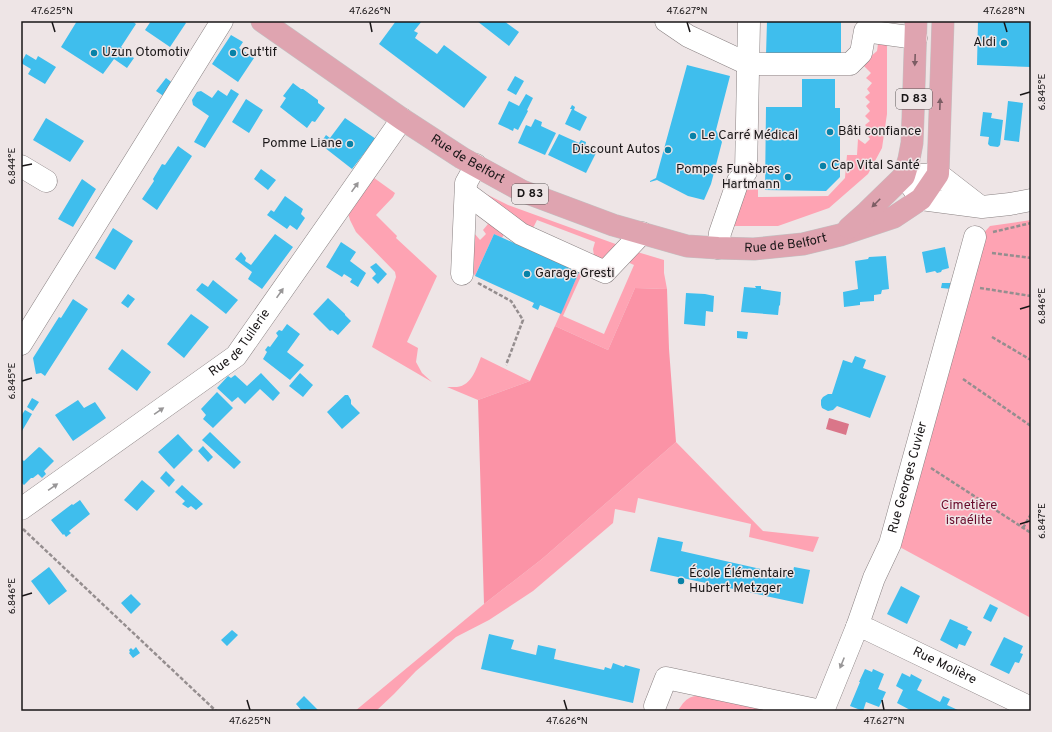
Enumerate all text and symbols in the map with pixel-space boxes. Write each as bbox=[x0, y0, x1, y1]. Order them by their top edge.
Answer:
text: 47.625°N bbox=[31, 5, 73, 18]
text: 47.626°N bbox=[349, 5, 391, 18]
text: 47.627°N bbox=[667, 5, 707, 18]
text: 47.628°N bbox=[983, 5, 1025, 18]
place label: Aldi bbox=[973, 35, 996, 51]
marker: Aldi bbox=[999, 38, 1009, 48]
place label: Uzun Otomotiv bbox=[102, 45, 190, 61]
place label: Cut'tif bbox=[241, 45, 277, 61]
marker: Uzun Otomotiv bbox=[89, 48, 99, 58]
marker: Cut'tif bbox=[228, 48, 238, 58]
one-way arrow bbox=[912, 54, 918, 67]
text: 6.845°E bbox=[1036, 74, 1049, 110]
road number: D 83 bbox=[896, 89, 932, 109]
one-way arrow bbox=[937, 98, 944, 110]
place label: Bâti confiance bbox=[838, 124, 921, 140]
marker: Bâti confiance bbox=[825, 127, 835, 137]
place label: Le Carré Médical bbox=[701, 128, 798, 144]
marker: Le Carré Médical bbox=[688, 131, 698, 141]
street label: Rue de Belfort bbox=[427, 132, 507, 188]
place label: Pomme Liane bbox=[262, 136, 342, 152]
marker: Pomme Liane bbox=[345, 139, 355, 149]
place label: Discount Autos bbox=[572, 142, 660, 158]
marker: Discount Autos bbox=[663, 145, 673, 155]
text: 6.844°E bbox=[6, 148, 19, 184]
place label: Cap Vital Santé bbox=[831, 158, 920, 174]
marker: Cap Vital Santé bbox=[818, 161, 828, 171]
place label: Pompes Funèbres Hartmann bbox=[676, 162, 780, 193]
marker: Pompes Funèbres Hartmann bbox=[783, 172, 793, 182]
one-way arrow bbox=[351, 181, 359, 192]
road number: D 83 bbox=[512, 184, 548, 204]
one-way arrow bbox=[871, 198, 881, 208]
street label: Rue de Belfort bbox=[744, 230, 829, 257]
place label: Garage Gresti bbox=[535, 266, 615, 282]
marker: Garage Gresti bbox=[522, 269, 532, 279]
one-way arrow bbox=[276, 288, 284, 299]
text: 6.846°E bbox=[1036, 288, 1049, 324]
street label: Rue de Tuilerie bbox=[206, 306, 274, 380]
text: 6.845°E bbox=[6, 363, 19, 399]
one-way arrow bbox=[154, 407, 164, 415]
street label: Rue Georges Cuvier bbox=[885, 420, 931, 535]
one-way arrow bbox=[48, 483, 58, 491]
park label: Cimetière israélite bbox=[941, 498, 997, 529]
text: 6.847°E bbox=[1036, 503, 1049, 539]
place label: École Élémentaire Hubert Metzger bbox=[689, 564, 794, 597]
marker: École Élémentaire Hubert Metzger bbox=[676, 576, 686, 586]
text: 6.846°E bbox=[6, 578, 19, 614]
street label: Rue Molière bbox=[910, 644, 979, 688]
one-way arrow bbox=[839, 657, 845, 669]
text: 47.625°N bbox=[229, 715, 271, 728]
text: 47.626°N bbox=[546, 715, 588, 728]
text: 47.627°N bbox=[864, 715, 904, 728]

